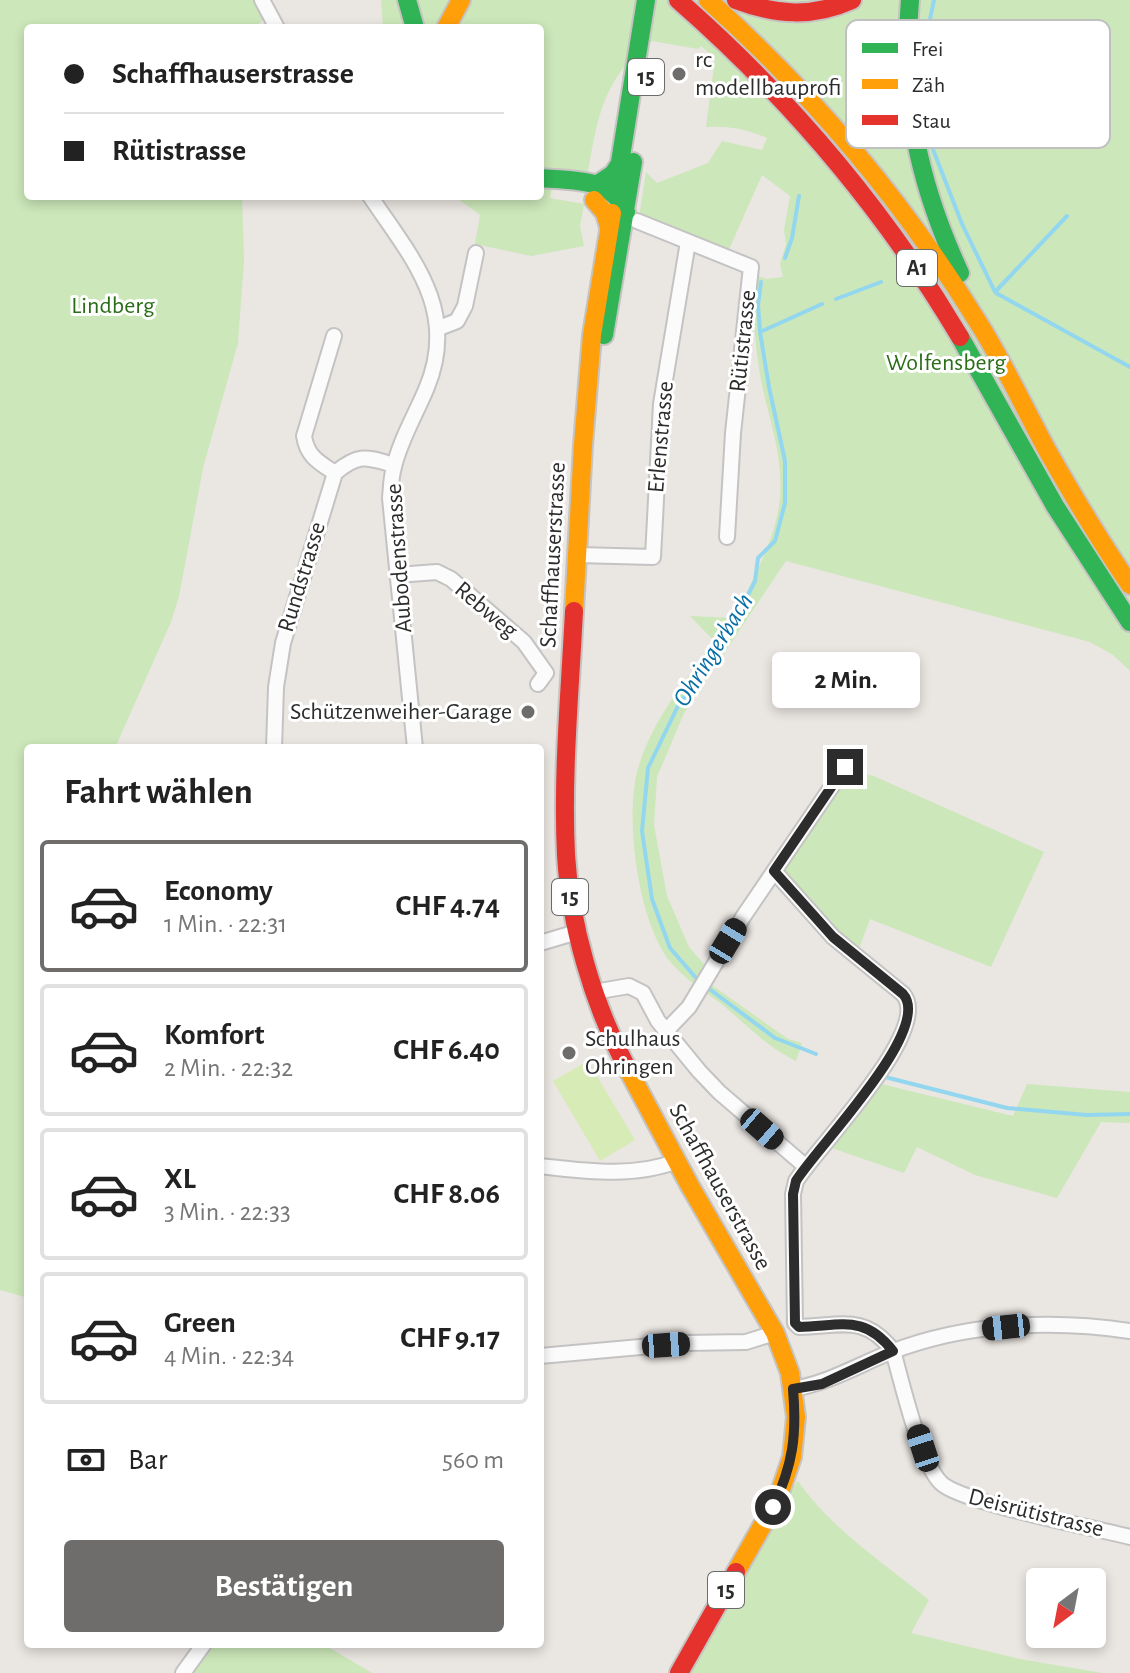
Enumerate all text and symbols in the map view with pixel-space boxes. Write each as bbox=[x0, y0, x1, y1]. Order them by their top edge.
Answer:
legend bbox=[846, 20, 1110, 148]
text: Frei bbox=[912, 38, 943, 60]
place label: rc modellbauprofi bbox=[695, 48, 841, 100]
text: Schaffhauserstrasse bbox=[112, 59, 354, 89]
road number: 15 bbox=[628, 59, 664, 95]
marker: rc modellbauprofi bbox=[670, 65, 688, 83]
text: Zäh bbox=[912, 74, 945, 96]
text: Stau bbox=[912, 110, 951, 132]
text: Rütistrasse bbox=[112, 136, 246, 166]
road number: A1 bbox=[897, 250, 937, 286]
street label: Rütistrasse bbox=[726, 289, 760, 393]
park label: Lindberg bbox=[71, 294, 155, 318]
park label: Wolfensberg bbox=[886, 351, 1006, 375]
street label: Erlenstrasse bbox=[644, 380, 678, 494]
street label: Schaffhauserstrasse bbox=[536, 462, 570, 648]
street label: Aubodenstrasse bbox=[382, 483, 416, 633]
street label: Rundstrasse bbox=[274, 519, 330, 635]
street label: Rebweg bbox=[450, 577, 522, 643]
water label: Ohringerbach bbox=[668, 589, 758, 711]
callout: 2 Min. bbox=[771, 651, 919, 707]
text: 2 Min. bbox=[814, 667, 878, 693]
place label: Schützenweiher-Garage bbox=[290, 700, 512, 724]
marker: Schützenweiher-Garage bbox=[519, 703, 537, 721]
route end bbox=[827, 749, 863, 785]
text: Fahrt wählen bbox=[64, 774, 253, 810]
icon: car bbox=[68, 870, 140, 942]
text: Economy bbox=[164, 876, 273, 906]
road number: 15 bbox=[552, 879, 588, 915]
text: CHF 4.74 bbox=[395, 891, 500, 921]
text: 1 Min. · 22:31 bbox=[164, 911, 287, 937]
car bbox=[705, 914, 751, 968]
icon: car bbox=[68, 1014, 140, 1086]
text: Komfort bbox=[164, 1020, 264, 1050]
place label: Schulhaus Ohringen bbox=[585, 1027, 680, 1079]
text: CHF 6.40 bbox=[393, 1035, 500, 1065]
marker: Schulhaus Ohringen bbox=[560, 1044, 578, 1062]
text: 2 Min. · 22:32 bbox=[164, 1055, 293, 1081]
street label: Schaffhauserstrasse bbox=[664, 1100, 776, 1274]
car bbox=[736, 1104, 788, 1154]
icon: car bbox=[68, 1158, 140, 1230]
text: XL bbox=[164, 1164, 196, 1194]
text: CHF 8.06 bbox=[394, 1179, 500, 1209]
text: 3 Min. · 22:33 bbox=[164, 1199, 291, 1225]
icon: car bbox=[68, 1302, 140, 1374]
text: Green bbox=[164, 1308, 236, 1338]
car bbox=[981, 1313, 1031, 1341]
text: CHF 9.17 bbox=[400, 1323, 500, 1353]
car bbox=[641, 1331, 691, 1359]
text: 4 Min. · 22:34 bbox=[164, 1343, 294, 1369]
car bbox=[904, 1421, 942, 1475]
icon: cash bbox=[64, 1438, 108, 1482]
text: Bar bbox=[128, 1445, 167, 1475]
text: 560 m bbox=[442, 1447, 504, 1473]
street label: Deisrütistrasse bbox=[966, 1485, 1106, 1541]
route start bbox=[755, 1489, 791, 1525]
button: Bestätigen bbox=[64, 1540, 504, 1632]
north arrow bbox=[1026, 1568, 1106, 1648]
map controls bbox=[1026, 1568, 1106, 1648]
road number: 15 bbox=[708, 1572, 744, 1608]

